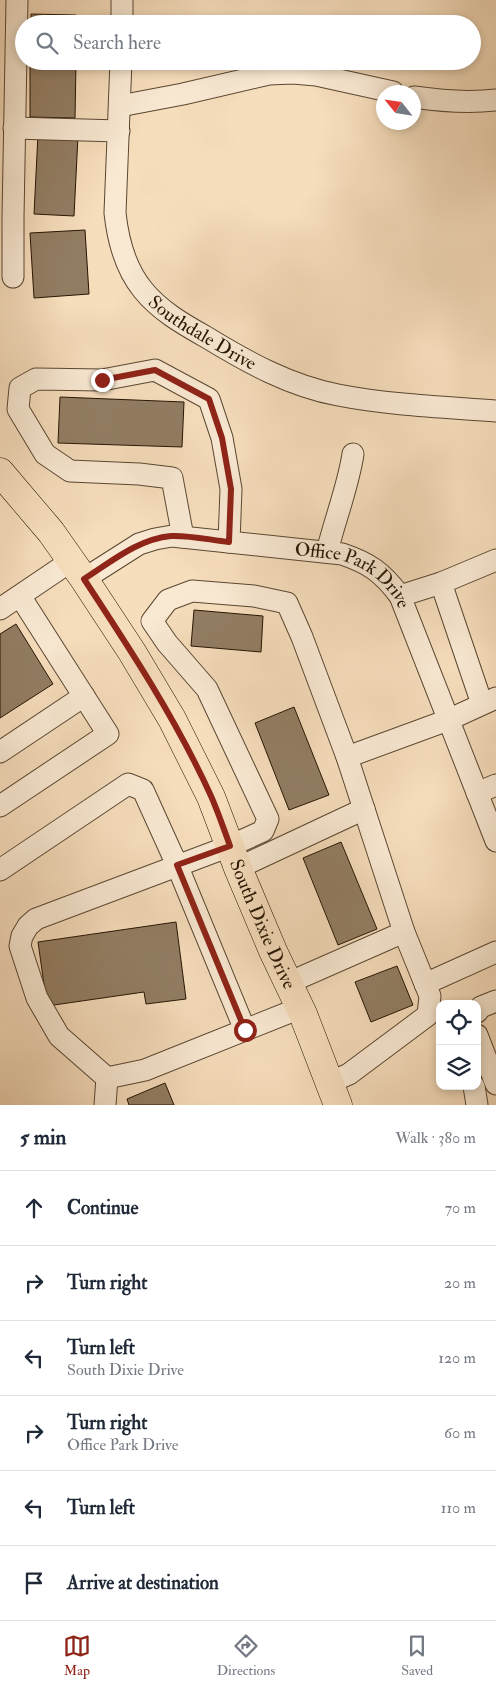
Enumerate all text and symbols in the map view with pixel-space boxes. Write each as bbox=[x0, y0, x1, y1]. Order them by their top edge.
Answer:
search box bbox=[15, 15, 481, 70]
icon: search bbox=[33, 29, 61, 57]
text: Search here bbox=[73, 31, 161, 55]
north arrow bbox=[376, 85, 421, 130]
street label: Southdale Drive bbox=[143, 290, 260, 376]
route end bbox=[91, 369, 114, 392]
street label: Office Park Drive bbox=[294, 537, 416, 612]
street label: South Dixie Drive bbox=[224, 856, 301, 993]
map controls bbox=[436, 1000, 481, 1090]
button: locate bbox=[436, 1000, 481, 1045]
route start bbox=[234, 1019, 257, 1042]
button: layers bbox=[436, 1045, 481, 1090]
text: 5 min bbox=[20, 1124, 66, 1151]
text: Walk · 380 m bbox=[395, 1128, 476, 1148]
icon: ahead bbox=[20, 1194, 48, 1222]
text: Continue bbox=[67, 1196, 138, 1220]
text: 70 m bbox=[445, 1198, 476, 1218]
icon: right bbox=[20, 1269, 48, 1297]
text: Turn right bbox=[67, 1271, 147, 1295]
text: 20 m bbox=[444, 1273, 476, 1293]
text: Turn left bbox=[67, 1336, 135, 1360]
icon: left bbox=[20, 1344, 48, 1372]
text: 120 m bbox=[438, 1348, 476, 1368]
text: South Dixie Drive bbox=[67, 1360, 184, 1380]
text: Turn right bbox=[67, 1411, 147, 1435]
icon: right bbox=[20, 1419, 48, 1447]
text: 60 m bbox=[444, 1423, 476, 1443]
text: Office Park Drive bbox=[67, 1435, 179, 1455]
icon: left bbox=[20, 1494, 48, 1522]
text: Turn left bbox=[67, 1496, 135, 1520]
text: 110 m bbox=[441, 1498, 476, 1518]
icon: arrive bbox=[20, 1569, 48, 1597]
text: Arrive at destination bbox=[67, 1571, 219, 1595]
tab: Map bbox=[63, 1632, 91, 1679]
tab: Directions bbox=[217, 1632, 275, 1679]
tab: Saved bbox=[401, 1632, 433, 1679]

